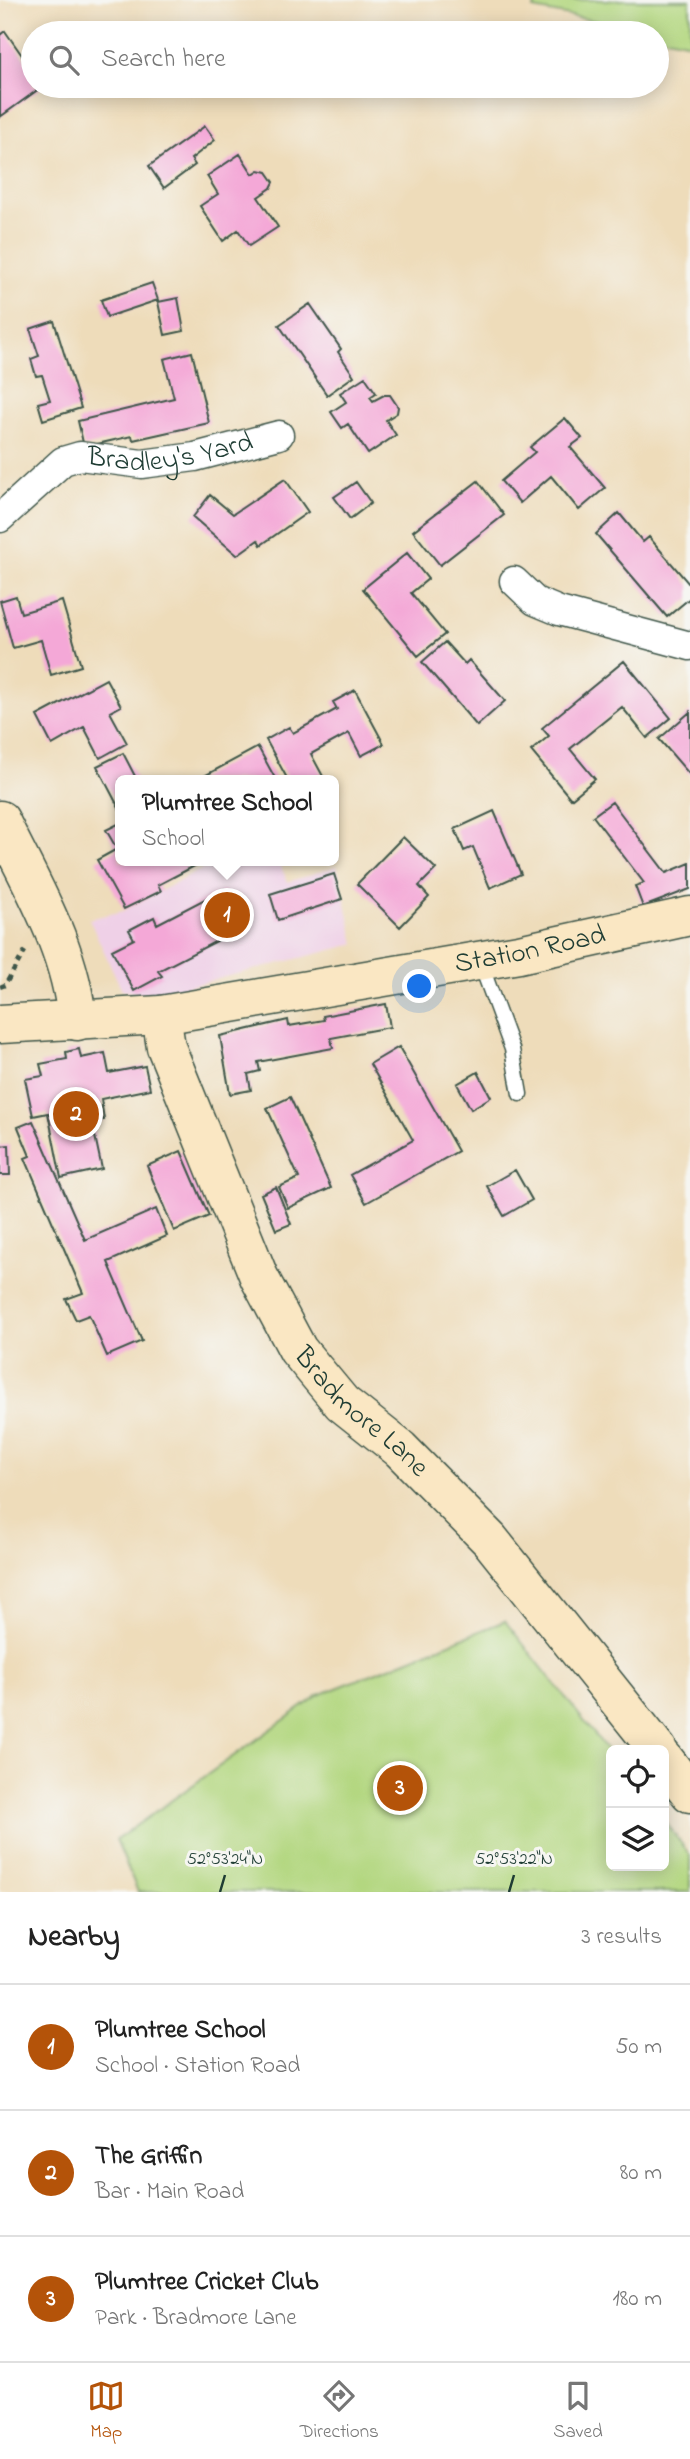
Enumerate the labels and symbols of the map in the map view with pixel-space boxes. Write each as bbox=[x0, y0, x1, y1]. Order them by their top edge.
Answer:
street label: Bradley's Yard bbox=[84, 422, 258, 485]
pin: 1 bbox=[204, 889, 250, 941]
street label: Station Road bbox=[451, 915, 610, 985]
your location bbox=[402, 969, 436, 1003]
pin: 2 bbox=[53, 1088, 99, 1140]
street label: Bradmore Lane bbox=[282, 1337, 438, 1487]
pin: 3 bbox=[377, 1762, 423, 1814]
text: 52°53'24"N bbox=[187, 1847, 263, 1873]
text: 52°53'22"N bbox=[475, 1847, 553, 1873]

